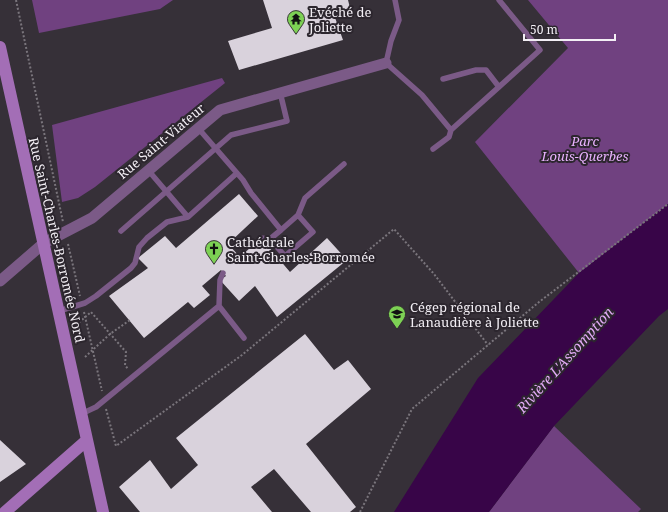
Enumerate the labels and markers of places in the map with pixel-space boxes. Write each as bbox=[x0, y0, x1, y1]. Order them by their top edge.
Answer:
place label: Evéché de Joliette bbox=[308, 3, 372, 36]
temple icon: Evéché de Joliette bbox=[286, 9, 306, 34]
place label: Cathédrale Saint-Charles-Borromée bbox=[227, 233, 375, 266]
church icon: Cathédrale Saint-Charles-Borromée bbox=[204, 239, 224, 264]
place label: Cégep régional de Lanaudière à Joliette bbox=[410, 298, 539, 331]
school or university icon: Cégep régional de Lanaudière à Joliette bbox=[387, 304, 407, 329]

